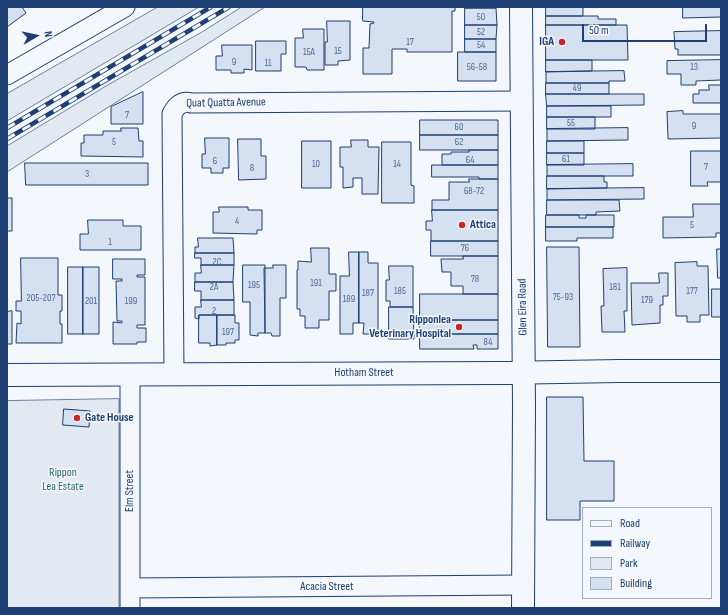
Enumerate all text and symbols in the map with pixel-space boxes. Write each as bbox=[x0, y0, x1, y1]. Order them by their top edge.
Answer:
house number: 50 bbox=[477, 11, 485, 23]
north arrow bbox=[16, 16, 56, 56]
scale bar bbox=[584, 16, 709, 42]
text: 50 m bbox=[589, 23, 609, 38]
house number: 52 bbox=[477, 26, 485, 38]
text: N bbox=[41, 30, 55, 38]
place label: IGA bbox=[539, 35, 554, 49]
house number: 17 bbox=[406, 36, 414, 48]
marker: IGA bbox=[557, 37, 567, 47]
house number: 54 bbox=[477, 39, 485, 51]
house number: 15 bbox=[334, 45, 342, 57]
house number: 15A bbox=[303, 46, 315, 58]
house number: 9 bbox=[232, 56, 236, 68]
house number: 11 bbox=[265, 57, 271, 69]
house number: 56-58 bbox=[467, 61, 487, 73]
house number: 13 bbox=[690, 61, 698, 73]
house number: 49 bbox=[573, 82, 581, 94]
street label: Quat Quatta Avenue bbox=[186, 95, 266, 111]
house number: 7 bbox=[125, 109, 129, 121]
house number: 55 bbox=[567, 117, 575, 129]
house number: 9 bbox=[692, 120, 696, 132]
house number: 60 bbox=[455, 121, 463, 133]
house number: 5 bbox=[112, 136, 116, 148]
house number: 62 bbox=[455, 136, 463, 148]
house number: 61 bbox=[562, 153, 570, 165]
house number: 64 bbox=[466, 154, 474, 166]
house number: 6 bbox=[213, 155, 217, 167]
house number: 10 bbox=[312, 158, 320, 170]
house number: 14 bbox=[393, 158, 401, 170]
house number: 7 bbox=[704, 161, 708, 173]
house number: 8 bbox=[250, 162, 254, 174]
house number: 3 bbox=[85, 168, 89, 180]
house number: 68-72 bbox=[464, 185, 484, 197]
house number: 4 bbox=[235, 215, 239, 227]
place label: Attica bbox=[470, 218, 496, 232]
house number: 5 bbox=[690, 219, 694, 231]
marker: Attica bbox=[457, 220, 467, 230]
house number: 1 bbox=[108, 236, 112, 248]
house number: 76 bbox=[461, 242, 469, 254]
house number: 2C bbox=[213, 256, 221, 268]
house number: 78 bbox=[471, 273, 479, 285]
house number: 191 bbox=[310, 277, 322, 289]
street label: Glen Eira Road bbox=[515, 278, 531, 336]
house number: 195 bbox=[248, 279, 260, 291]
house number: 2A bbox=[210, 281, 218, 293]
house number: 181 bbox=[609, 281, 621, 293]
house number: 185 bbox=[394, 285, 406, 297]
house number: 177 bbox=[686, 285, 698, 297]
house number: 187 bbox=[362, 287, 374, 299]
house number: 75-93 bbox=[553, 291, 573, 303]
house number: 205-207 bbox=[27, 292, 55, 304]
house number: 189 bbox=[343, 293, 355, 305]
house number: 179 bbox=[641, 294, 653, 306]
house number: 201 bbox=[85, 295, 97, 307]
house number: 199 bbox=[125, 295, 137, 307]
house number: 2 bbox=[212, 305, 216, 317]
place label: Ripponlea Veterinary Hospital bbox=[369, 313, 451, 341]
marker: Ripponlea Veterinary Hospital bbox=[454, 322, 464, 332]
house number: 197 bbox=[222, 326, 234, 338]
house number: 84 bbox=[484, 336, 492, 348]
street label: Hotham Street bbox=[334, 366, 394, 380]
place label: Gate House bbox=[85, 411, 134, 425]
marker: Gate House bbox=[72, 413, 82, 423]
park label: Rippon Lea Estate bbox=[42, 466, 84, 494]
street label: Elm Street bbox=[123, 470, 137, 512]
legend bbox=[582, 507, 712, 599]
text: Road bbox=[620, 516, 640, 531]
text: Railway bbox=[620, 536, 650, 551]
text: Park bbox=[620, 556, 638, 571]
text: Building bbox=[620, 576, 652, 591]
street label: Acacia Street bbox=[300, 580, 354, 594]

